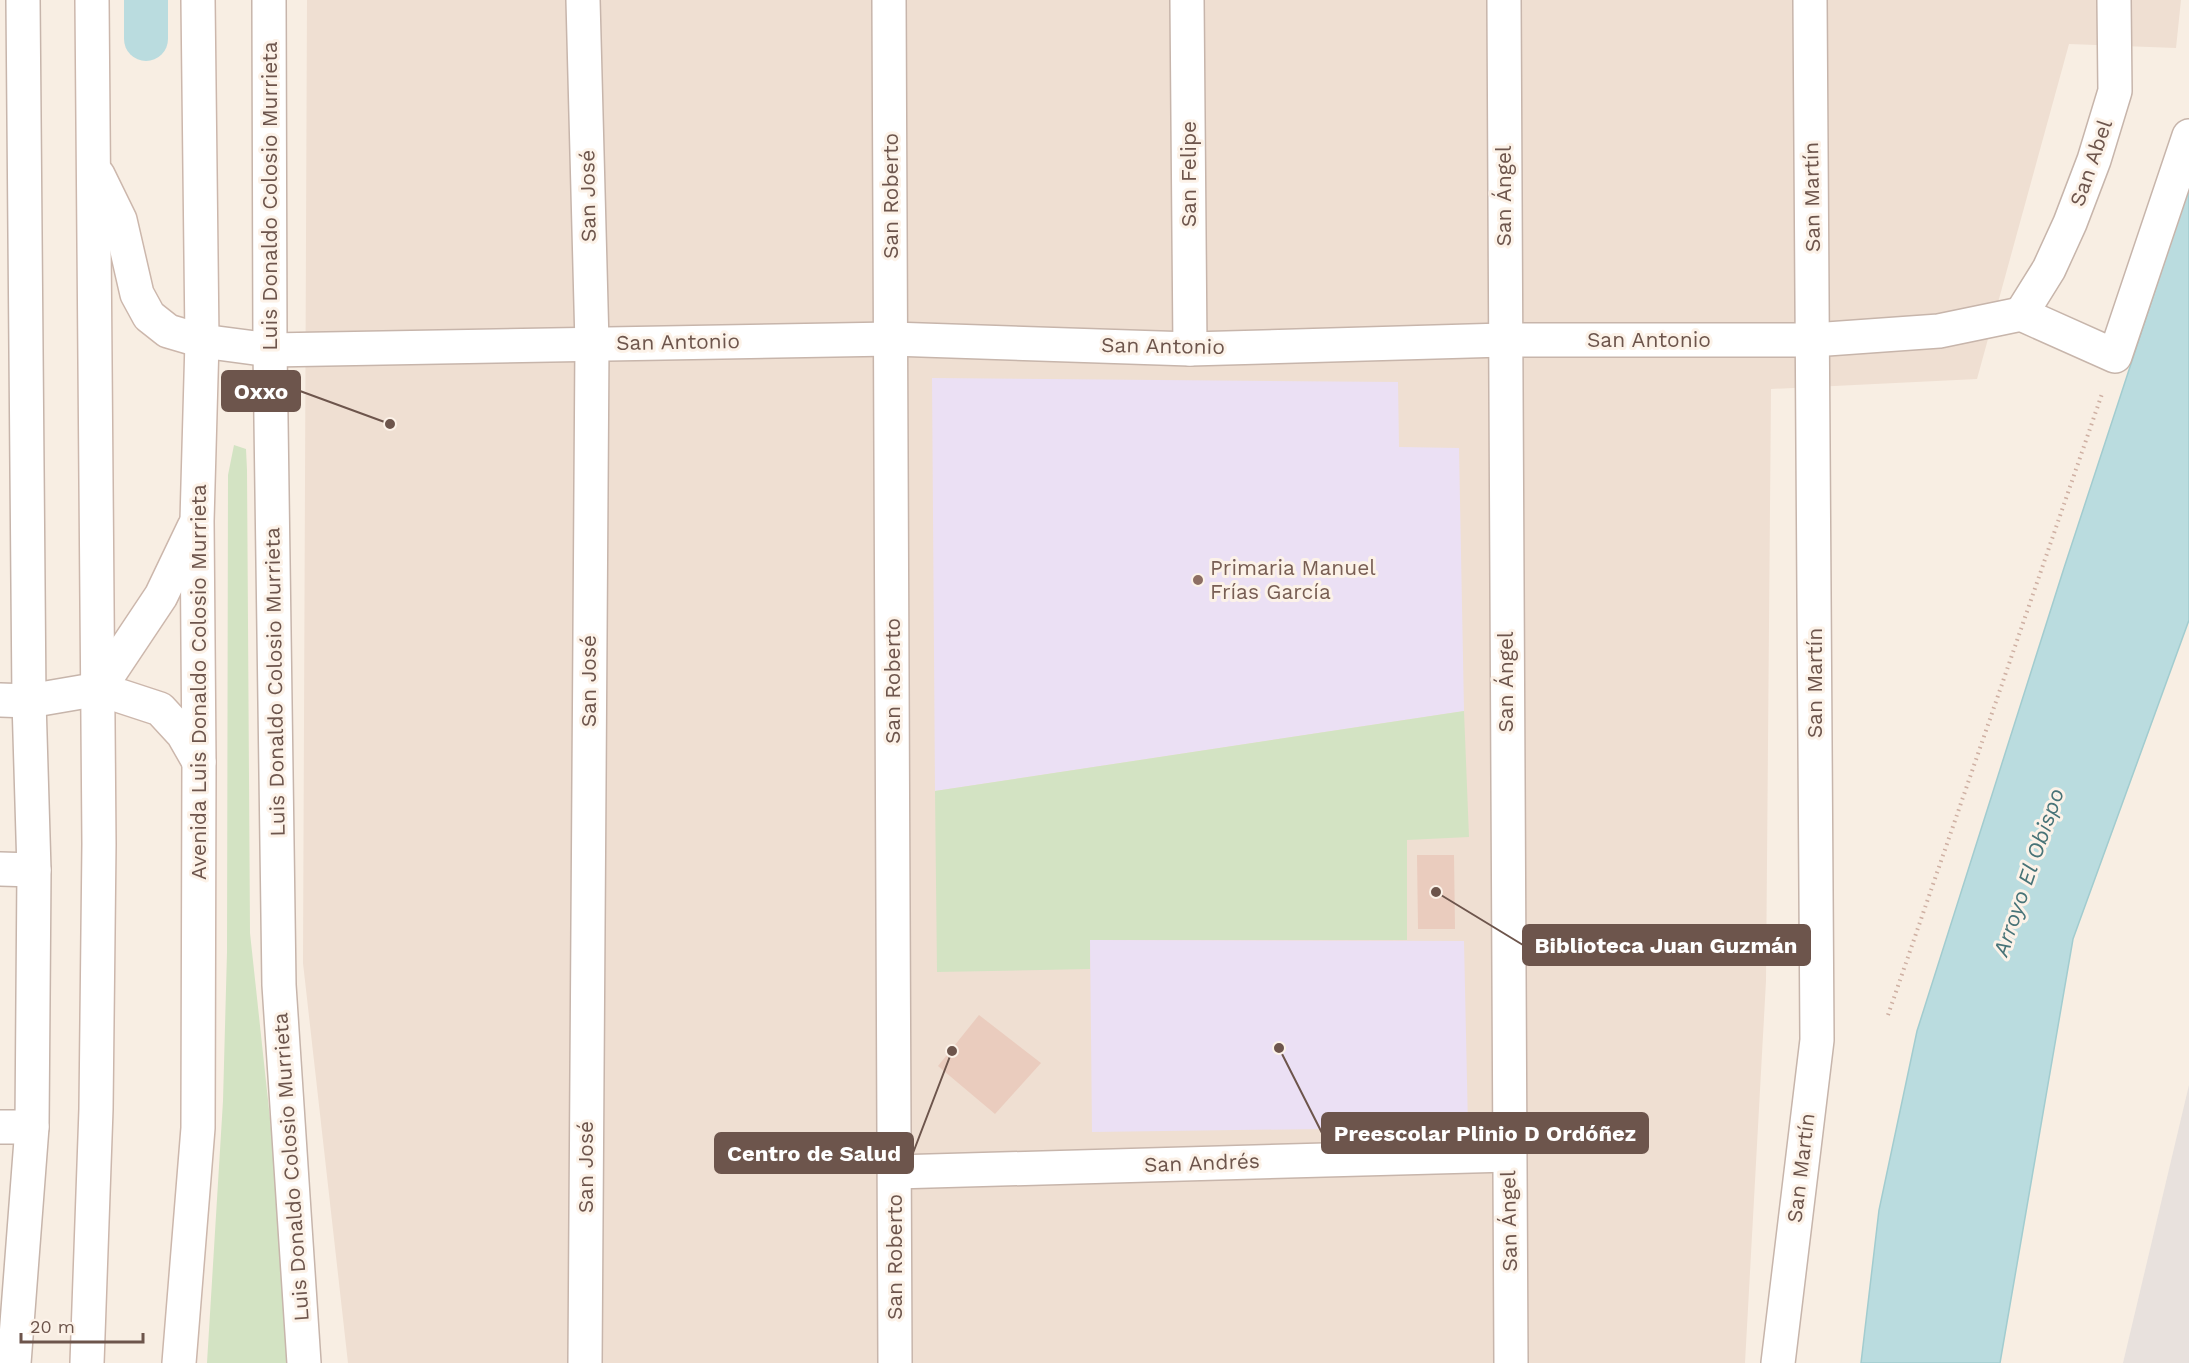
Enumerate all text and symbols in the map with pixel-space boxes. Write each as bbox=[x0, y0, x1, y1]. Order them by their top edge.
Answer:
street label: Luis Donaldo Colosio Murrieta bbox=[257, 41, 282, 351]
street label: San Abel bbox=[2064, 116, 2117, 209]
street label: San Felipe bbox=[1176, 121, 1201, 227]
street label: San Roberto bbox=[878, 133, 903, 259]
street label: San Martín bbox=[1798, 142, 1825, 252]
street label: San Ángel bbox=[1491, 145, 1516, 247]
street label: San José bbox=[574, 150, 601, 242]
street label: San Antonio bbox=[1587, 327, 1711, 352]
street label: San Antonio bbox=[616, 328, 740, 355]
street label: San Antonio bbox=[1101, 332, 1225, 359]
callout: Oxxo bbox=[222, 371, 300, 411]
text: Oxxo bbox=[234, 379, 288, 404]
street label: Avenida Luis Donaldo Colosio Murrieta bbox=[186, 484, 211, 880]
street label: Luis Donaldo Colosio Murrieta bbox=[259, 527, 290, 837]
place label: Primaria Manuel Frías García bbox=[1210, 555, 1376, 604]
marker: Primaria Manuel Frías García bbox=[1191, 573, 1205, 587]
street label: San Roberto bbox=[880, 618, 905, 744]
street label: San Martín bbox=[1802, 628, 1827, 738]
street label: San Ángel bbox=[1493, 631, 1518, 733]
street label: San José bbox=[576, 635, 601, 727]
water label: Arroyo El Obispo bbox=[1988, 785, 2069, 960]
callout: Biblioteca Juan Guzmán bbox=[1523, 925, 1810, 965]
text: Biblioteca Juan Guzmán bbox=[1534, 933, 1798, 958]
street label: Luis Donaldo Colosio Murrieta bbox=[267, 1012, 314, 1322]
street label: San Martín bbox=[1781, 1112, 1820, 1224]
callout: Preescolar Plinio D Ordóñez bbox=[1322, 1113, 1648, 1153]
street label: San José bbox=[573, 1121, 598, 1213]
text: Preescolar Plinio D Ordóñez bbox=[1334, 1121, 1636, 1146]
callout: Centro de Salud bbox=[715, 1133, 913, 1173]
text: Centro de Salud bbox=[727, 1141, 901, 1166]
street label: San Andrés bbox=[1144, 1148, 1260, 1177]
street label: San Ángel bbox=[1495, 1170, 1522, 1272]
street label: San Roberto bbox=[882, 1194, 907, 1320]
scale bar bbox=[21, 1306, 142, 1344]
text: 20 m bbox=[30, 1316, 75, 1337]

